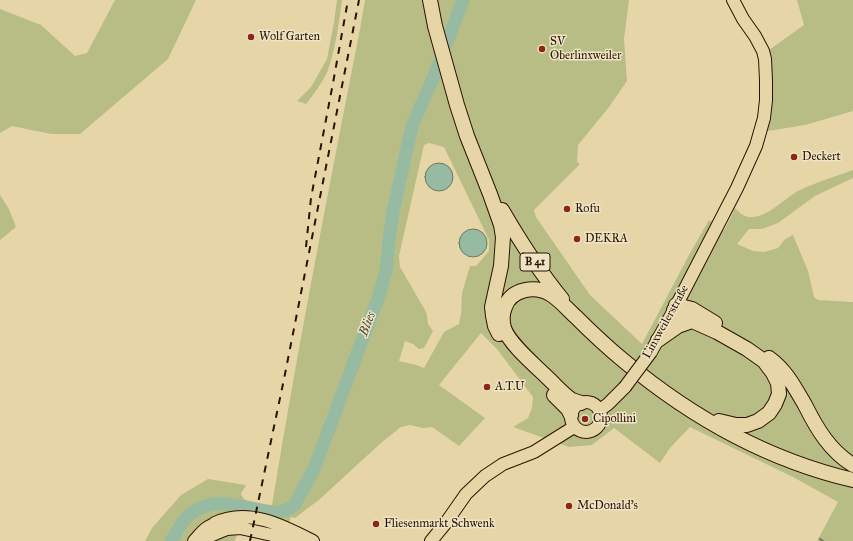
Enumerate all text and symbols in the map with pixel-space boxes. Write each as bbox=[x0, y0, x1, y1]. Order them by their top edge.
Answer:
place label: Wolf Garten bbox=[259, 30, 320, 44]
marker: Wolf Garten bbox=[246, 32, 256, 42]
place label: SV Oberlinxweiler bbox=[550, 35, 622, 63]
marker: SV Oberlinxweiler bbox=[537, 44, 547, 54]
place label: Deckert bbox=[802, 150, 841, 164]
marker: Deckert bbox=[789, 152, 799, 162]
place label: Rofu bbox=[575, 202, 600, 216]
marker: Rofu bbox=[562, 204, 572, 214]
place label: DEKRA bbox=[585, 232, 628, 246]
marker: DEKRA bbox=[572, 234, 582, 244]
road number: B 41 bbox=[520, 253, 550, 271]
street label: Linxweilerstraße bbox=[640, 283, 692, 361]
water label: Blies bbox=[356, 310, 380, 338]
place label: A.T.U bbox=[495, 380, 525, 394]
marker: A.T.U bbox=[482, 382, 492, 392]
place label: Cipollini bbox=[593, 412, 636, 426]
marker: Cipollini bbox=[580, 414, 590, 424]
place label: McDonald's bbox=[577, 499, 638, 513]
marker: McDonald's bbox=[564, 501, 574, 511]
place label: Fliesenmarkt Schwenk bbox=[384, 517, 494, 531]
marker: Fliesenmarkt Schwenk bbox=[371, 519, 381, 529]

